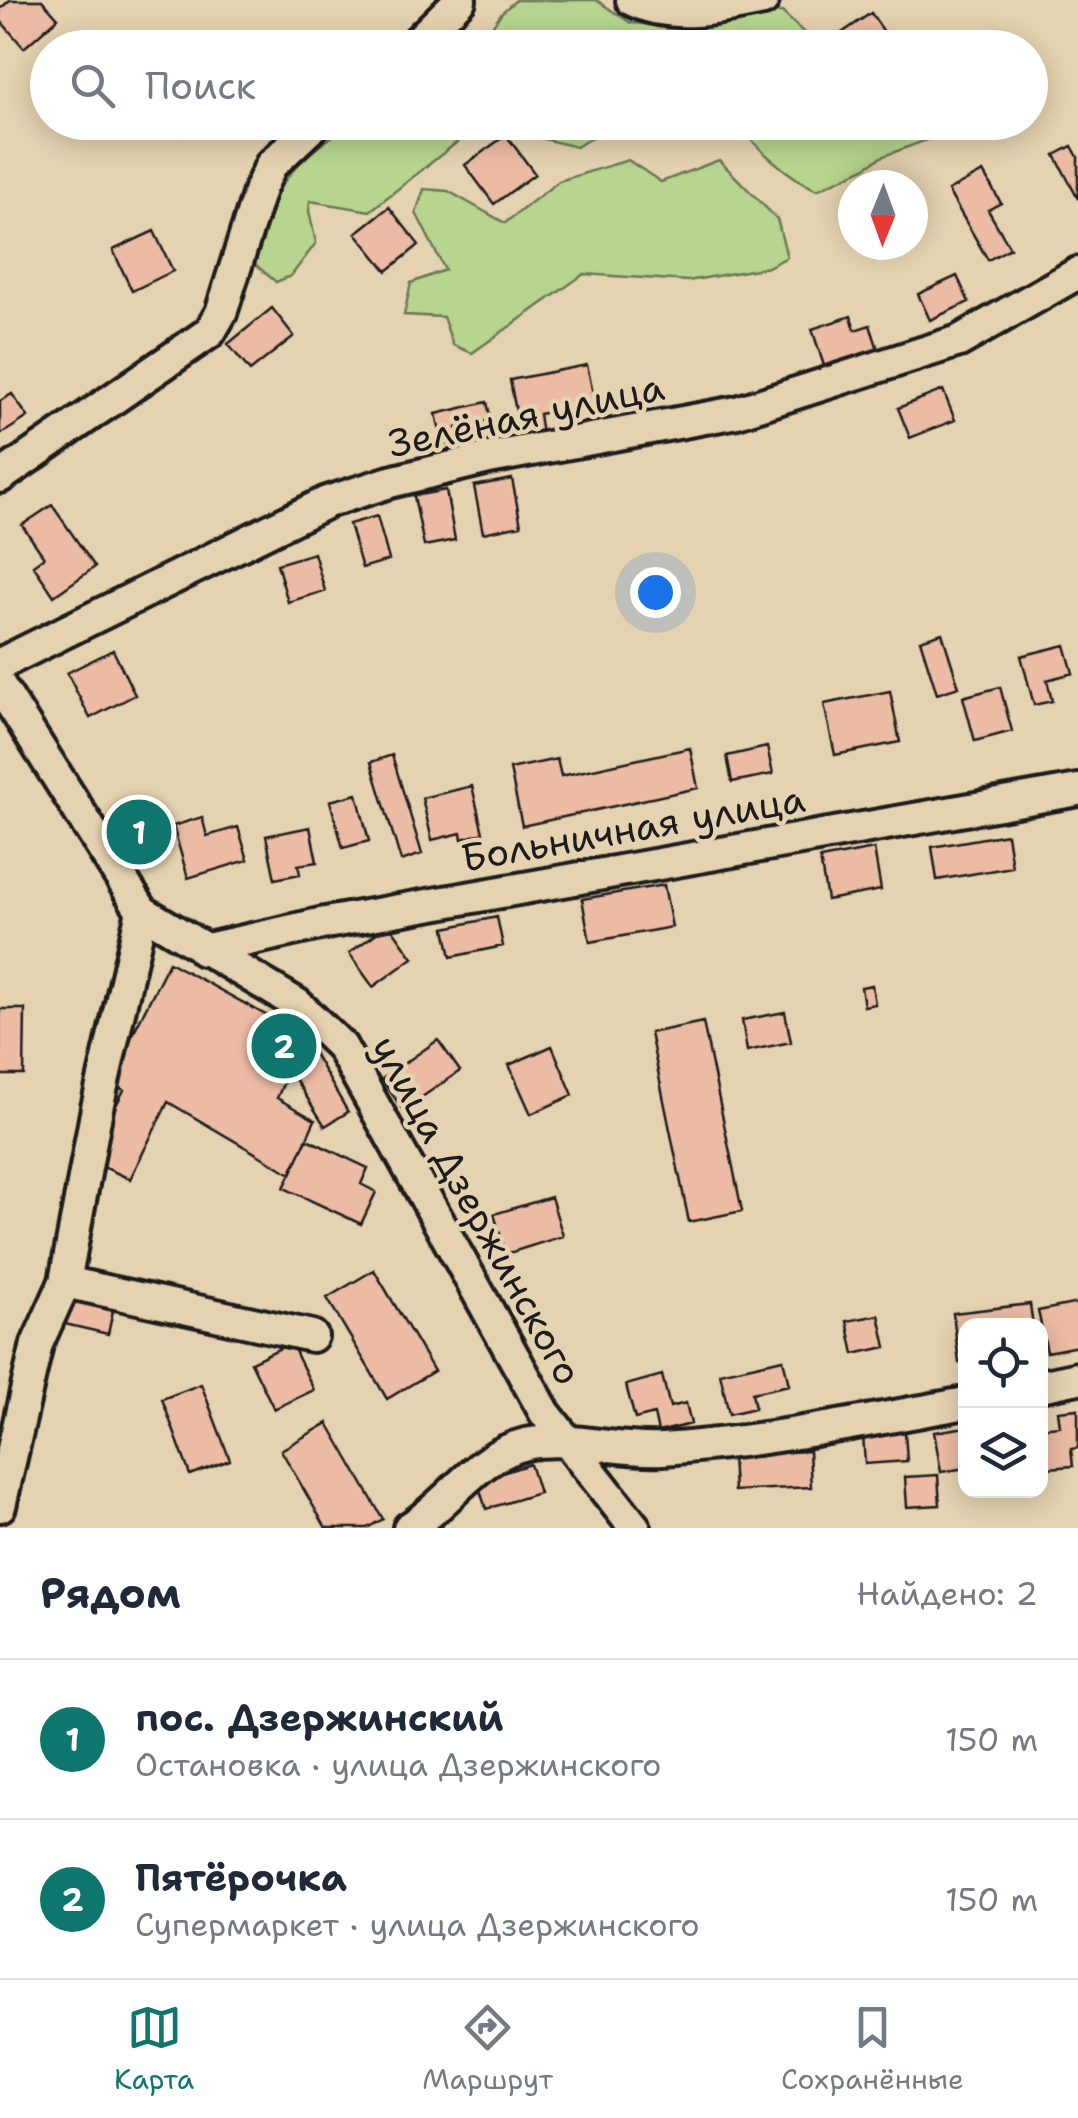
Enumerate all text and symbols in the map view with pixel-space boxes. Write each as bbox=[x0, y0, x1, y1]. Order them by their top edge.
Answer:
search box bbox=[30, 30, 1048, 140]
icon: search bbox=[65, 58, 120, 113]
text: Поиск bbox=[145, 60, 256, 111]
north arrow bbox=[838, 170, 928, 260]
street label: Зелёная улица bbox=[383, 361, 669, 469]
your location bbox=[630, 567, 681, 618]
street label: Больничная улица bbox=[457, 773, 809, 883]
pin: 1 bbox=[106, 794, 172, 870]
pin: 2 bbox=[252, 1008, 316, 1084]
street label: улица Дзержинского bbox=[360, 1026, 594, 1394]
map controls bbox=[958, 1318, 1048, 1498]
button: locate bbox=[958, 1318, 1048, 1408]
button: layers bbox=[958, 1408, 1048, 1498]
text: Рядом bbox=[40, 1565, 181, 1621]
text: Найдено: 2 bbox=[857, 1572, 1038, 1615]
text: пос. Дзержинский bbox=[135, 1692, 504, 1743]
text: 1 bbox=[65, 1718, 80, 1761]
text: 150 m bbox=[945, 1718, 1038, 1761]
text: Остановка · улица Дзержинского bbox=[135, 1743, 661, 1786]
text: Пятёрочка bbox=[135, 1852, 347, 1903]
text: 2 bbox=[61, 1878, 84, 1921]
text: 150 m bbox=[945, 1878, 1038, 1921]
text: Супермаркет · улица Дзержинского bbox=[135, 1903, 700, 1946]
tab: Карта bbox=[114, 2000, 194, 2098]
tab: Маршрут bbox=[422, 2000, 553, 2098]
tab: Сохранённые bbox=[781, 2000, 964, 2098]

